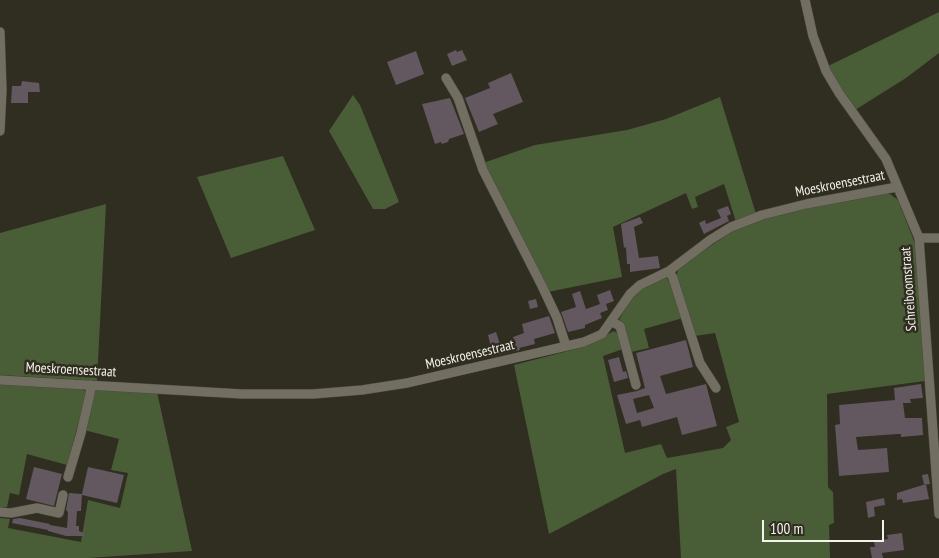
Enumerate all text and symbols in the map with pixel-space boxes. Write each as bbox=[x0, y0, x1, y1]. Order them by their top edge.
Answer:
street label: Moeskroensestraat bbox=[794, 167, 886, 201]
street label: Schreiboomstraat bbox=[898, 246, 920, 332]
street label: Moeskroensestraat bbox=[424, 337, 516, 373]
street label: Moeskroensestraat bbox=[25, 359, 117, 381]
scale bar bbox=[764, 510, 886, 542]
text: 100 m bbox=[770, 519, 803, 538]

